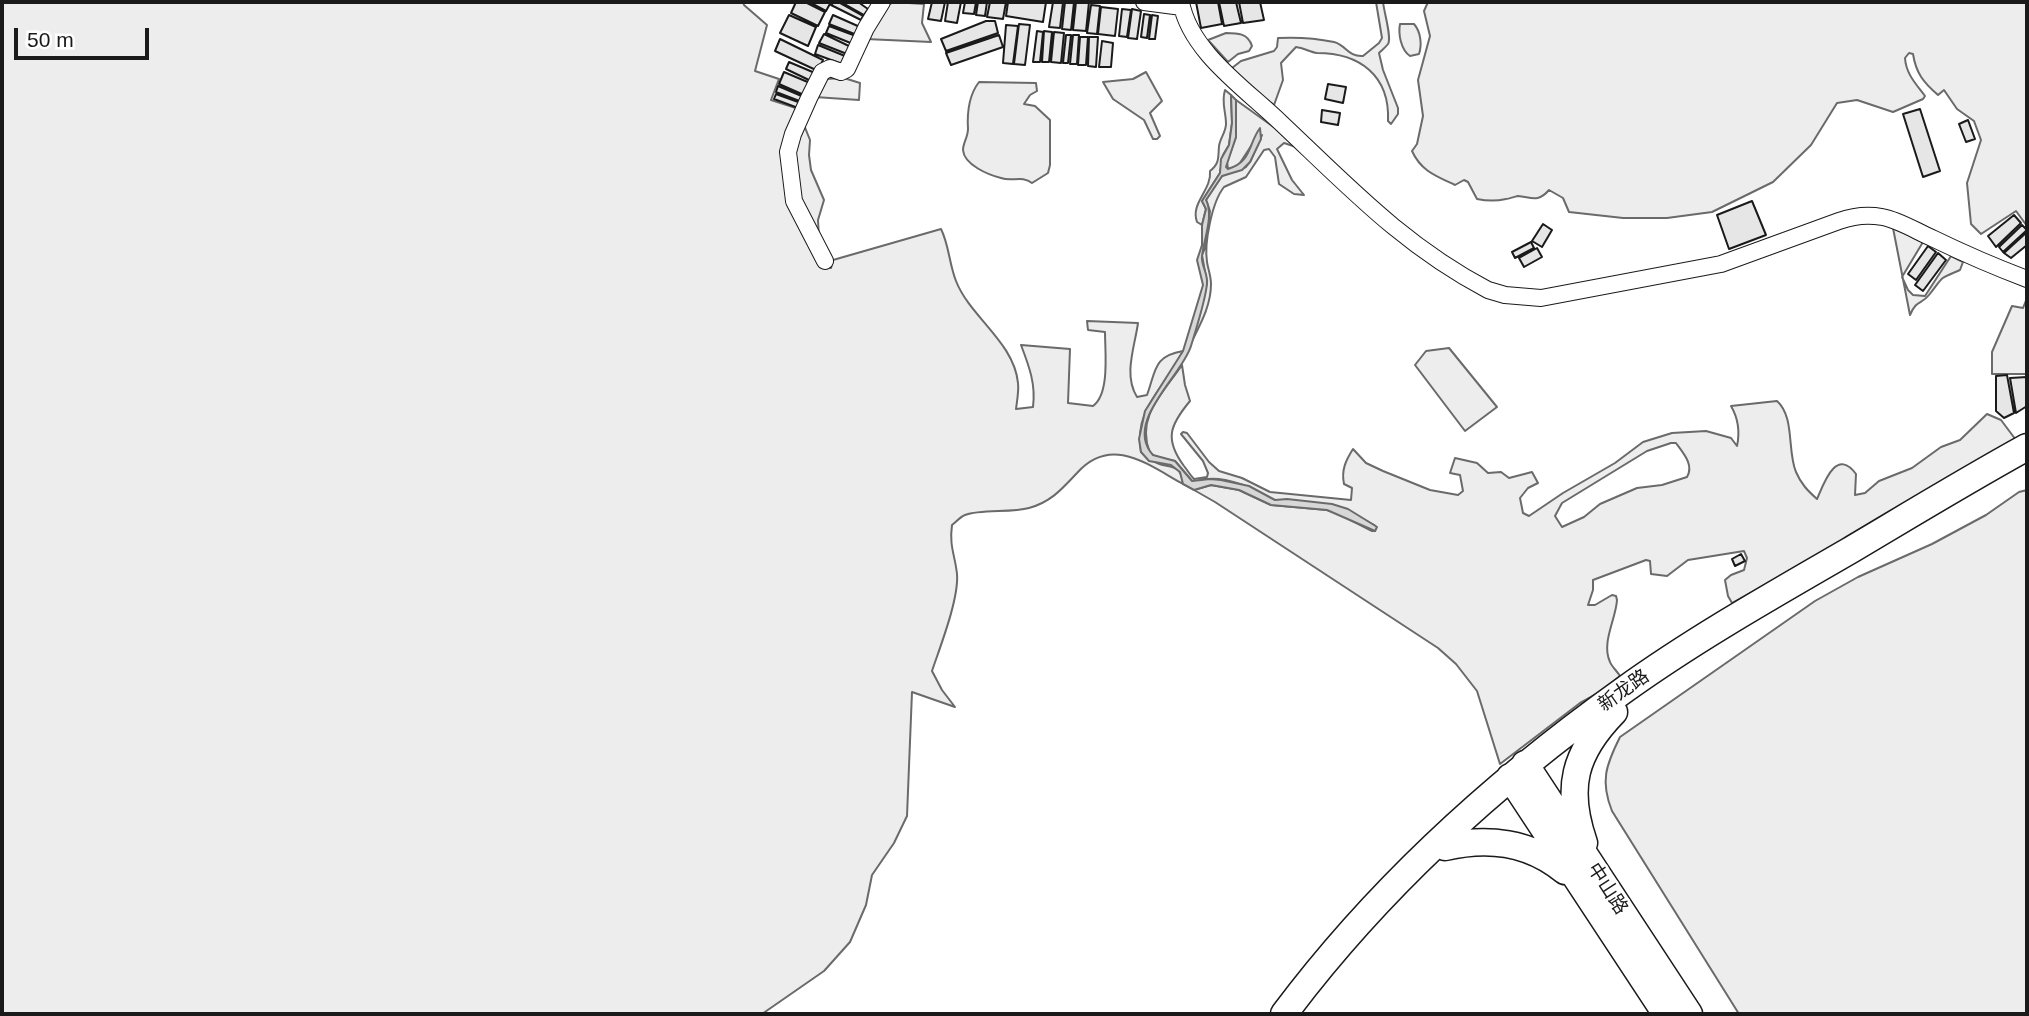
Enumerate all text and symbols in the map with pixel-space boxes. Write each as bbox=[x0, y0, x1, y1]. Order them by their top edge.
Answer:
scale bar bbox=[18, 14, 152, 58]
text: 50 m bbox=[27, 28, 74, 51]
street label: 新龙路 bbox=[1594, 665, 1654, 717]
street label: 中山路 bbox=[1582, 859, 1632, 919]

